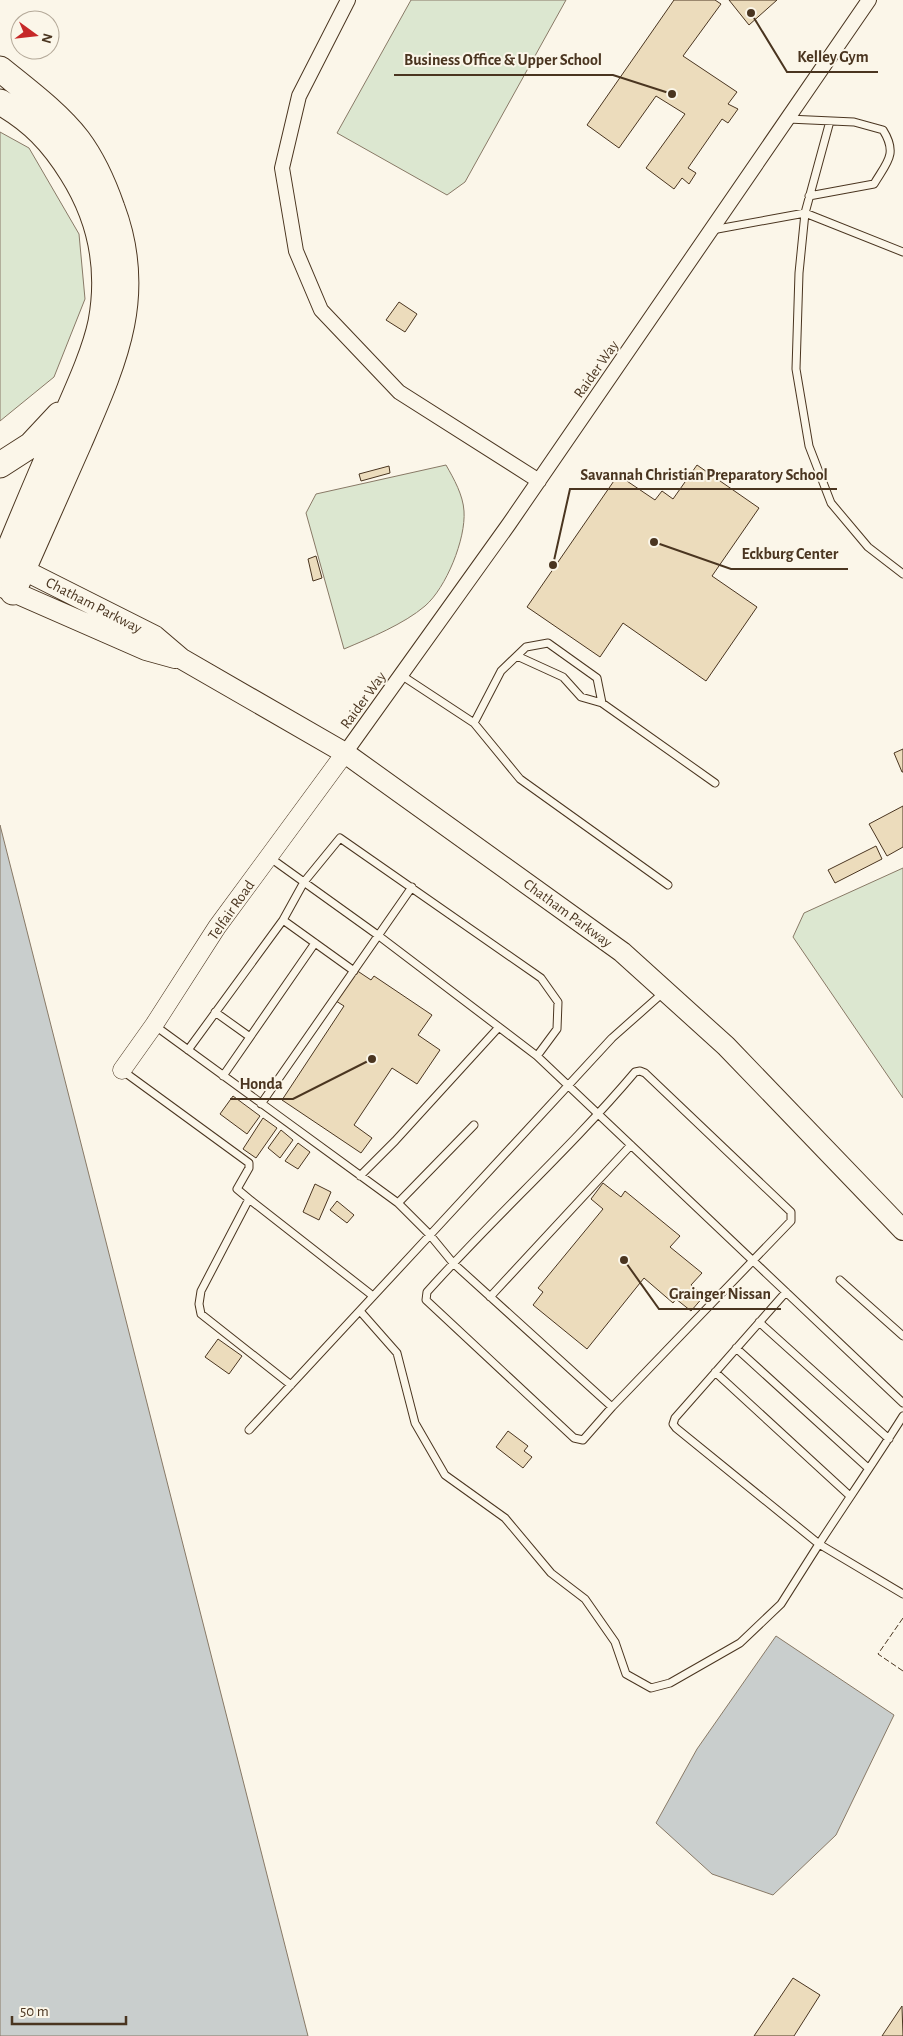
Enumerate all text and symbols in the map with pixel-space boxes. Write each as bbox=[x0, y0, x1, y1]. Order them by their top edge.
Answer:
north arrow bbox=[10, 10, 60, 60]
text: N bbox=[39, 32, 55, 45]
callout: Kelley Gym bbox=[787, 41, 878, 72]
callout: Business Office & Upper School bbox=[394, 44, 613, 75]
text: Kelley Gym bbox=[797, 49, 869, 66]
text: Business Office & Upper School bbox=[404, 52, 602, 68]
street label: Raider Way bbox=[571, 337, 622, 401]
callout: Savannah Christian Preparatory School bbox=[570, 458, 837, 489]
text: Savannah Christian Preparatory School bbox=[580, 467, 828, 484]
callout: Eckburg Center bbox=[731, 538, 848, 569]
text: Eckburg Center bbox=[742, 546, 839, 562]
street label: Chatham Parkway bbox=[43, 575, 145, 636]
street label: Raider Way bbox=[338, 669, 389, 732]
street label: Chatham Parkway bbox=[521, 876, 615, 951]
street label: Telfair Road bbox=[205, 878, 257, 943]
callout: Honda bbox=[230, 1068, 293, 1099]
text: Honda bbox=[239, 1076, 283, 1092]
callout: Grainger Nissan bbox=[659, 1278, 781, 1309]
text: Grainger Nissan bbox=[669, 1286, 771, 1302]
scale bar bbox=[12, 1994, 126, 2026]
text: 50 m bbox=[20, 2004, 49, 2019]

